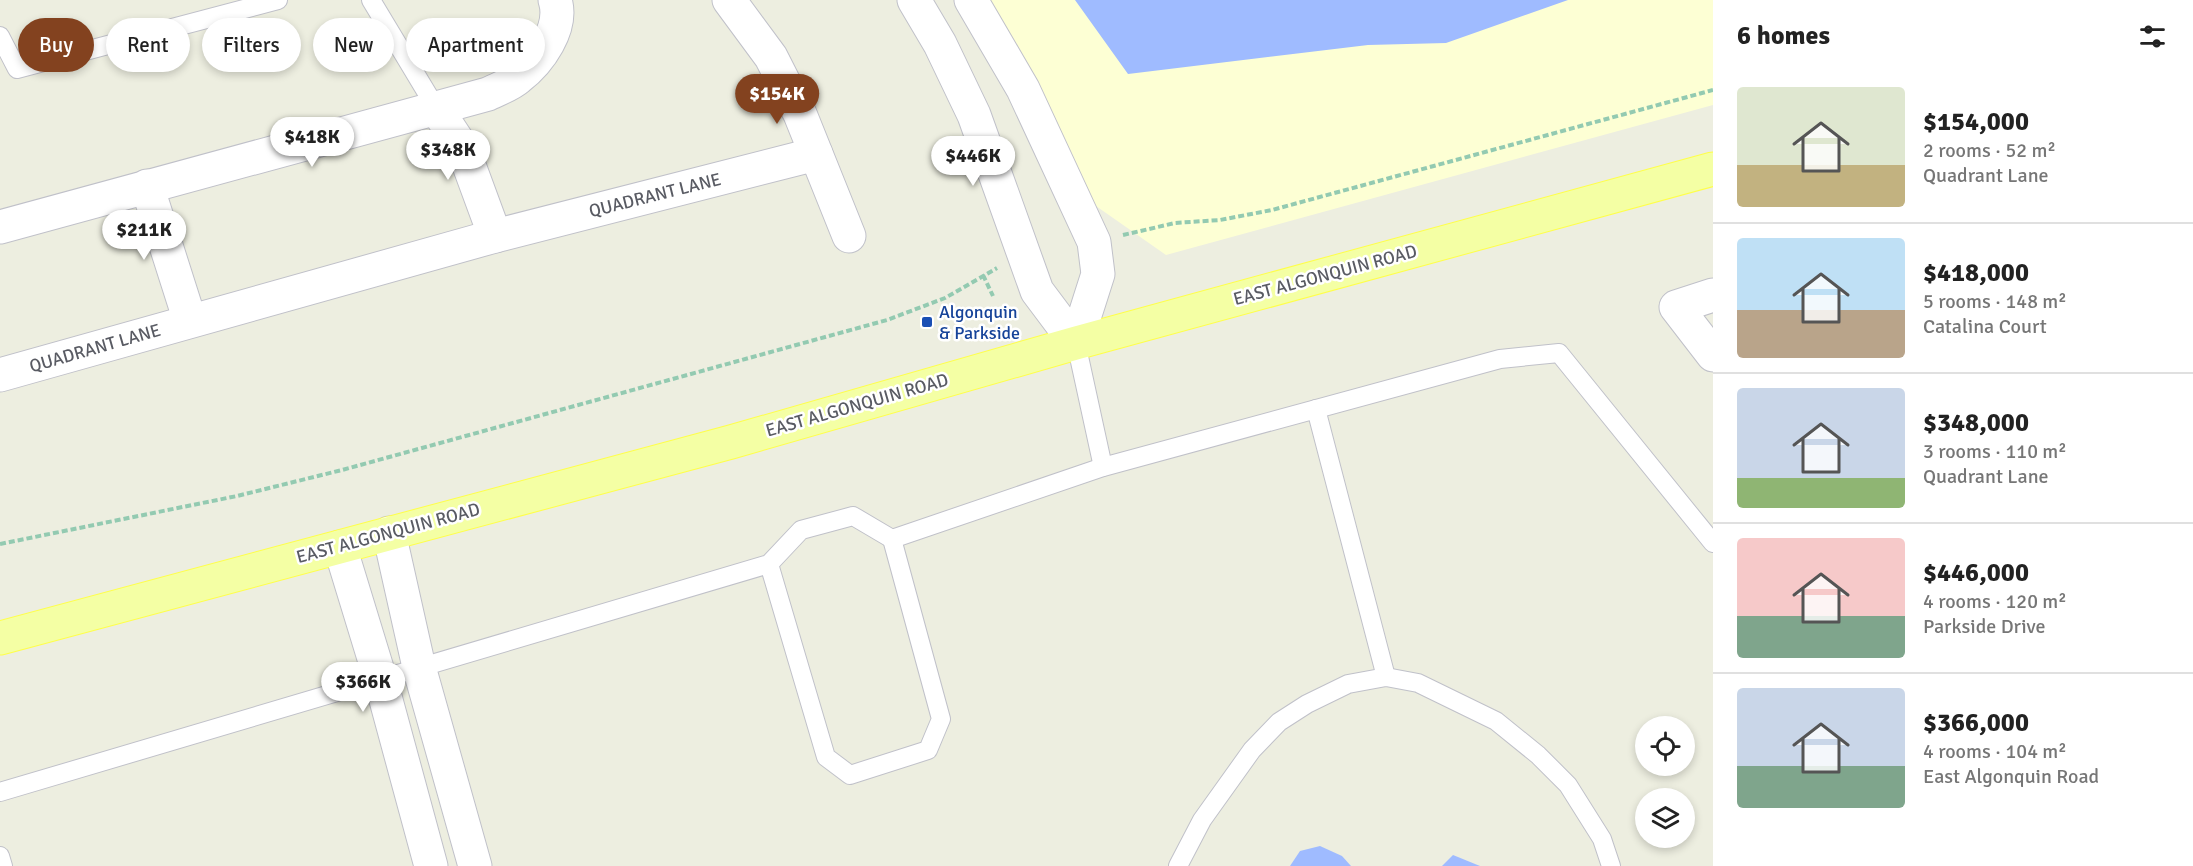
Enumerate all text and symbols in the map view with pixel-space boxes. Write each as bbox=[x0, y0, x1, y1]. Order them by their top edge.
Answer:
chip: Buy bbox=[18, 18, 94, 72]
chip: Rent bbox=[106, 18, 190, 72]
chip: Filters bbox=[202, 18, 301, 72]
chip: New bbox=[313, 18, 394, 72]
chip: Apartment bbox=[406, 18, 545, 72]
text: 6 homes bbox=[1737, 20, 1830, 52]
icon: filters bbox=[2136, 20, 2169, 53]
pin: $154K bbox=[735, 74, 819, 125]
text: $154K bbox=[749, 81, 805, 106]
text: $154,000 bbox=[1923, 106, 2029, 138]
icon: home bbox=[1785, 111, 1857, 183]
pin: $418K bbox=[270, 117, 354, 168]
text: $418K bbox=[284, 124, 340, 149]
pin: $348K bbox=[406, 130, 490, 181]
pin: $446K bbox=[931, 136, 1015, 187]
text: $348K bbox=[420, 137, 476, 162]
text: 2 rooms · 52 m² bbox=[1923, 138, 2056, 163]
text: $446K bbox=[945, 143, 1001, 168]
text: Quadrant Lane bbox=[1923, 163, 2049, 188]
street label: QUADRANT LANE bbox=[587, 168, 723, 222]
pin: $211K bbox=[102, 210, 186, 261]
text: $211K bbox=[116, 217, 172, 242]
street label: EAST ALGONQUIN ROAD bbox=[1231, 240, 1419, 310]
text: $418,000 bbox=[1923, 257, 2029, 289]
icon: home bbox=[1785, 262, 1857, 334]
text: 5 rooms · 148 m² bbox=[1923, 289, 2067, 314]
place label: Algonquin & Parkside bbox=[939, 301, 1020, 344]
text: Catalina Court bbox=[1923, 314, 2047, 339]
marker: Algonquin & Parkside bbox=[920, 315, 934, 329]
street label: QUADRANT LANE bbox=[27, 319, 163, 377]
street label: EAST ALGONQUIN ROAD bbox=[763, 368, 951, 442]
text: $348,000 bbox=[1923, 407, 2029, 439]
icon: home bbox=[1785, 412, 1857, 484]
text: 3 rooms · 110 m² bbox=[1923, 439, 2067, 464]
text: Quadrant Lane bbox=[1923, 464, 2049, 489]
street label: EAST ALGONQUIN ROAD bbox=[294, 498, 482, 568]
text: $446,000 bbox=[1923, 557, 2029, 589]
icon: home bbox=[1785, 562, 1857, 634]
text: 4 rooms · 120 m² bbox=[1923, 589, 2067, 614]
text: Parkside Drive bbox=[1923, 614, 2045, 639]
pin: $366K bbox=[321, 662, 405, 713]
text: $366K bbox=[335, 669, 391, 694]
text: $366,000 bbox=[1923, 707, 2029, 739]
icon: home bbox=[1785, 712, 1857, 784]
map controls bbox=[1635, 716, 1695, 848]
button: locate bbox=[1635, 716, 1695, 776]
text: 4 rooms · 104 m² bbox=[1923, 739, 2067, 764]
text: East Algonquin Road bbox=[1923, 764, 2099, 789]
button: layers bbox=[1635, 788, 1695, 848]

